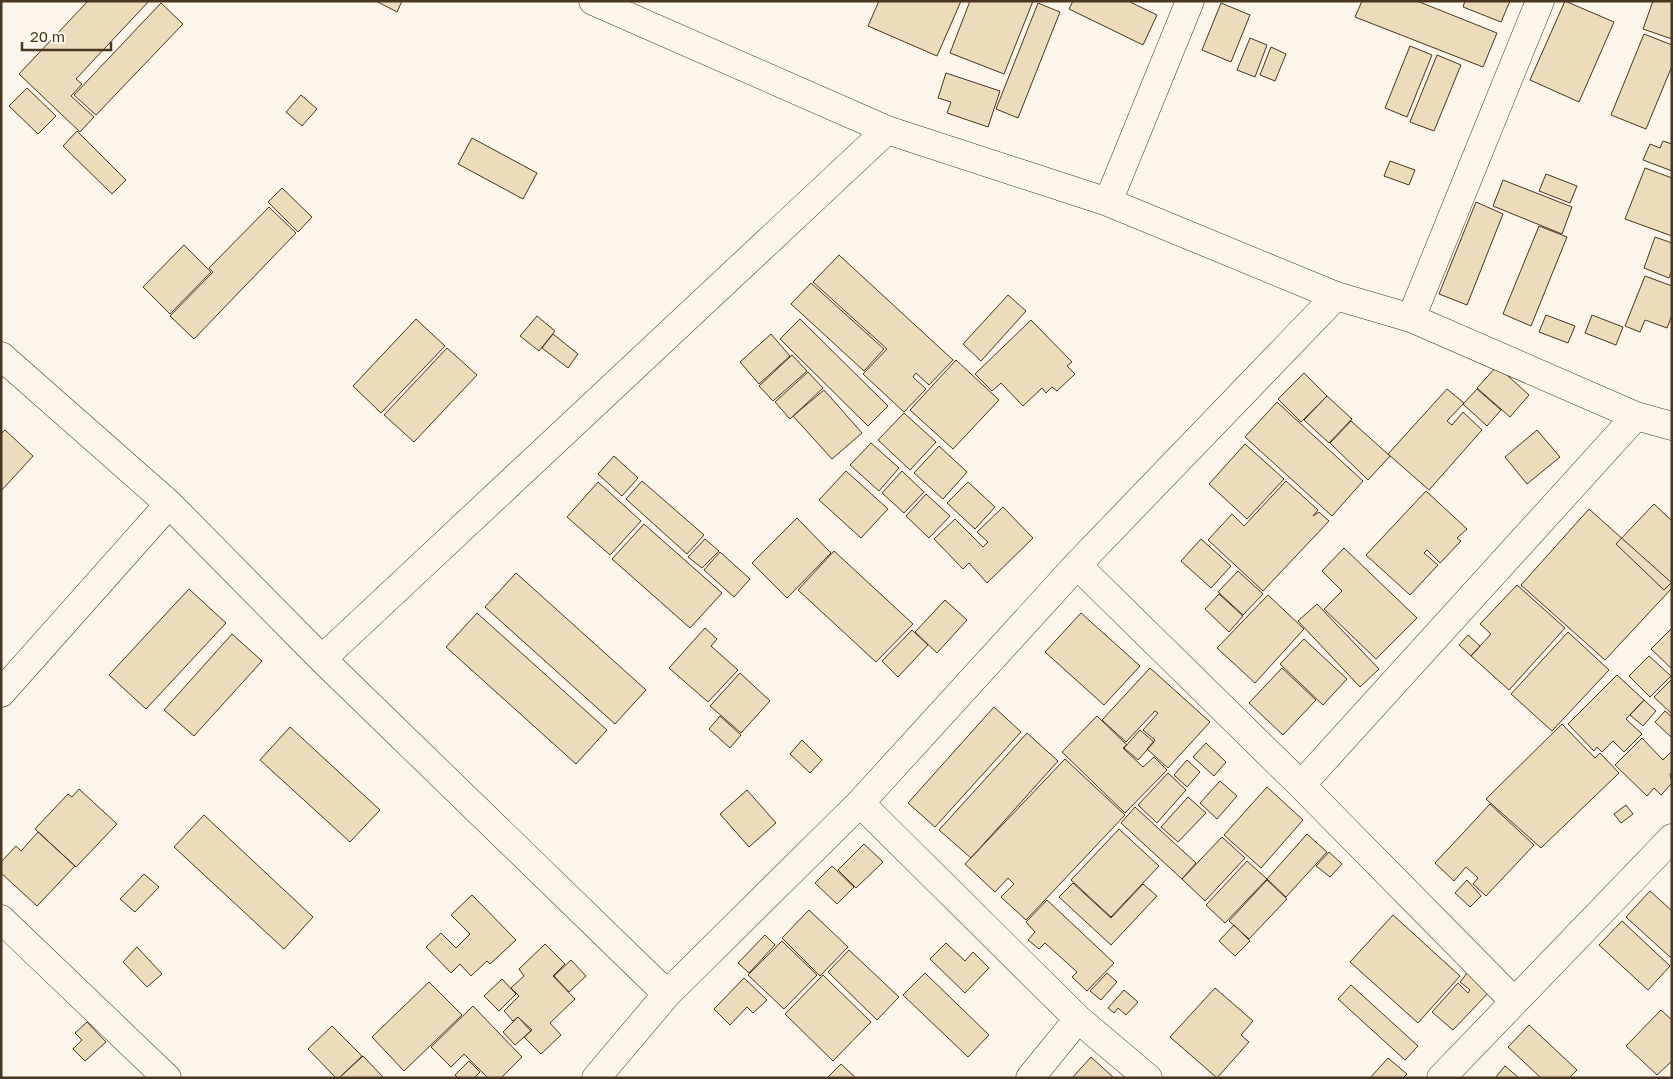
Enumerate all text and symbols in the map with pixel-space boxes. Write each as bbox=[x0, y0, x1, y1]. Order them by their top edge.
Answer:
scale bar bbox=[22, 20, 111, 52]
text: 20 m bbox=[30, 27, 65, 45]

